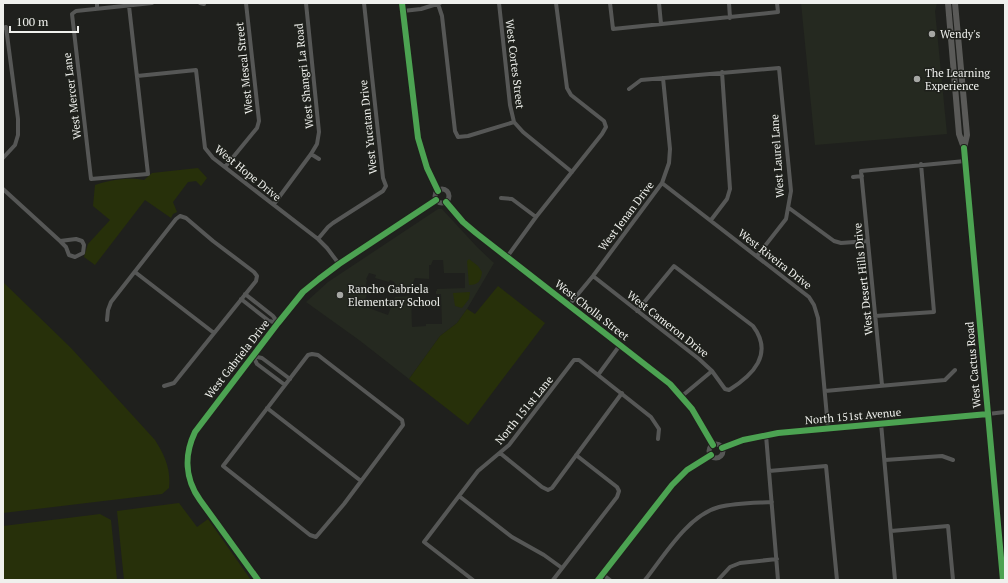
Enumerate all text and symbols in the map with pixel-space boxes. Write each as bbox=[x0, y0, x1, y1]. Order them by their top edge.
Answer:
scale bar bbox=[10, 8, 78, 34]
text: 100 m bbox=[16, 14, 49, 29]
street label: West Cortes Street bbox=[503, 18, 527, 110]
street label: West Mescal Street bbox=[232, 21, 256, 115]
street label: West Shangri La Road bbox=[292, 23, 316, 129]
place label: Wendy's bbox=[940, 27, 980, 41]
marker: Wendy's bbox=[927, 29, 937, 39]
street label: West Mercer Lane bbox=[60, 52, 84, 140]
place label: The Learning Experience bbox=[925, 66, 990, 93]
marker: The Learning Experience bbox=[912, 74, 922, 84]
street label: West Yucatan Drive bbox=[356, 79, 380, 175]
street label: West Laurel Lane bbox=[767, 113, 787, 198]
street label: West Hope Drive bbox=[212, 142, 284, 204]
street label: West Jenan Drive bbox=[595, 178, 657, 254]
street label: West Desert Hills Drive bbox=[850, 222, 876, 336]
street label: West Riveira Drive bbox=[735, 226, 815, 292]
street label: West Cholla Street bbox=[552, 277, 632, 343]
place label: Rancho Gabriela Elementary School bbox=[348, 282, 440, 309]
street label: West Cameron Drive bbox=[624, 288, 712, 361]
marker: Rancho Gabriela Elementary School bbox=[335, 290, 345, 300]
street label: West Gabriela Drive bbox=[202, 316, 273, 401]
street label: West Cactus Road bbox=[962, 321, 984, 409]
street label: North 151st Lane bbox=[492, 372, 556, 447]
street label: North 151st Avenue bbox=[804, 405, 902, 427]

